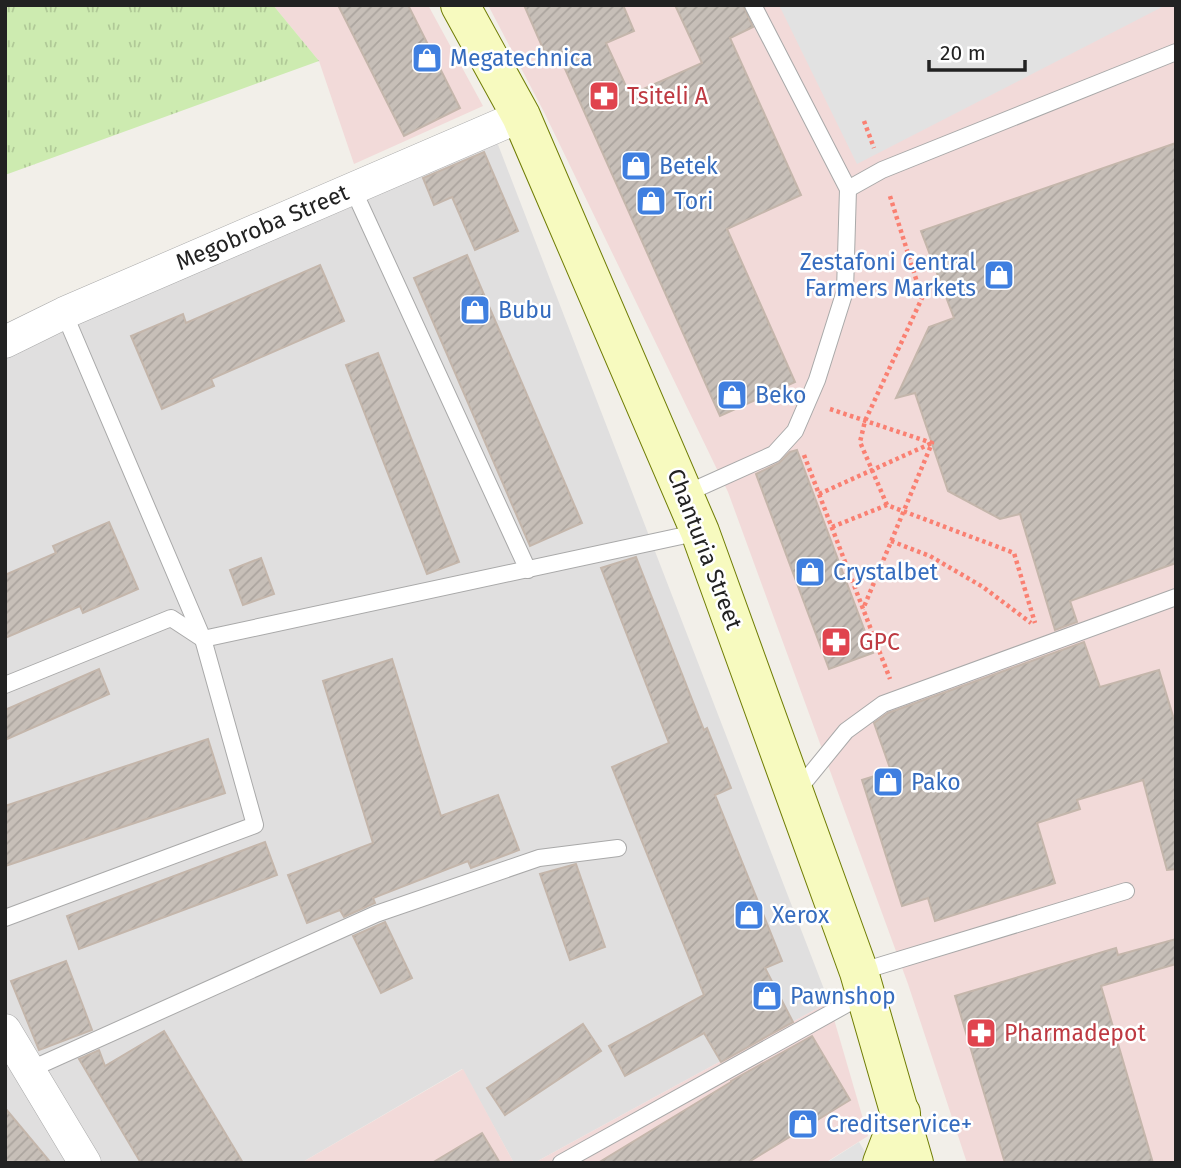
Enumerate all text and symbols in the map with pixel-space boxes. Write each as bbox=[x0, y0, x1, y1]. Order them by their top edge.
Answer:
scale bar bbox=[929, 28, 1025, 72]
text: 20 m bbox=[940, 40, 986, 66]
shop icon: Megatechnica bbox=[410, 41, 444, 75]
place label: Megatechnica bbox=[450, 44, 593, 72]
pharmacy icon: Tsiteli A bbox=[587, 79, 621, 113]
place label: Tsiteli A bbox=[627, 82, 709, 110]
shop icon: Betek bbox=[619, 149, 653, 183]
place label: Betek bbox=[659, 152, 718, 180]
street label: Megobroba Street bbox=[171, 178, 353, 276]
shop icon: Tori bbox=[634, 184, 668, 218]
place label: Tori bbox=[674, 187, 713, 215]
place label: Zestafoni Central Farmers Markets bbox=[800, 248, 976, 302]
shop icon: Zestafoni Central Farmers Markets bbox=[982, 258, 1016, 292]
shop icon: Bubu bbox=[458, 293, 492, 327]
place label: Bubu bbox=[498, 296, 552, 324]
shop icon: Beko bbox=[715, 378, 749, 412]
place label: Beko bbox=[755, 381, 807, 409]
street label: Chanturia Street bbox=[661, 465, 749, 634]
shop icon: Crystalbet bbox=[793, 555, 827, 589]
place label: Crystalbet bbox=[833, 558, 939, 586]
pharmacy icon: GPC bbox=[819, 625, 853, 659]
place label: GPC bbox=[859, 628, 900, 656]
shop icon: Pako bbox=[871, 765, 905, 799]
place label: Pako bbox=[911, 768, 961, 796]
shop icon: Xerox bbox=[732, 898, 766, 932]
place label: Xerox bbox=[772, 901, 830, 929]
shop icon: Pawnshop bbox=[750, 979, 784, 1013]
place label: Pawnshop bbox=[790, 982, 896, 1010]
pharmacy icon: Pharmadepot bbox=[964, 1016, 998, 1050]
place label: Pharmadepot bbox=[1004, 1019, 1146, 1047]
shop icon: Creditservice+ bbox=[786, 1107, 820, 1141]
place label: Creditservice+ bbox=[826, 1110, 972, 1138]

